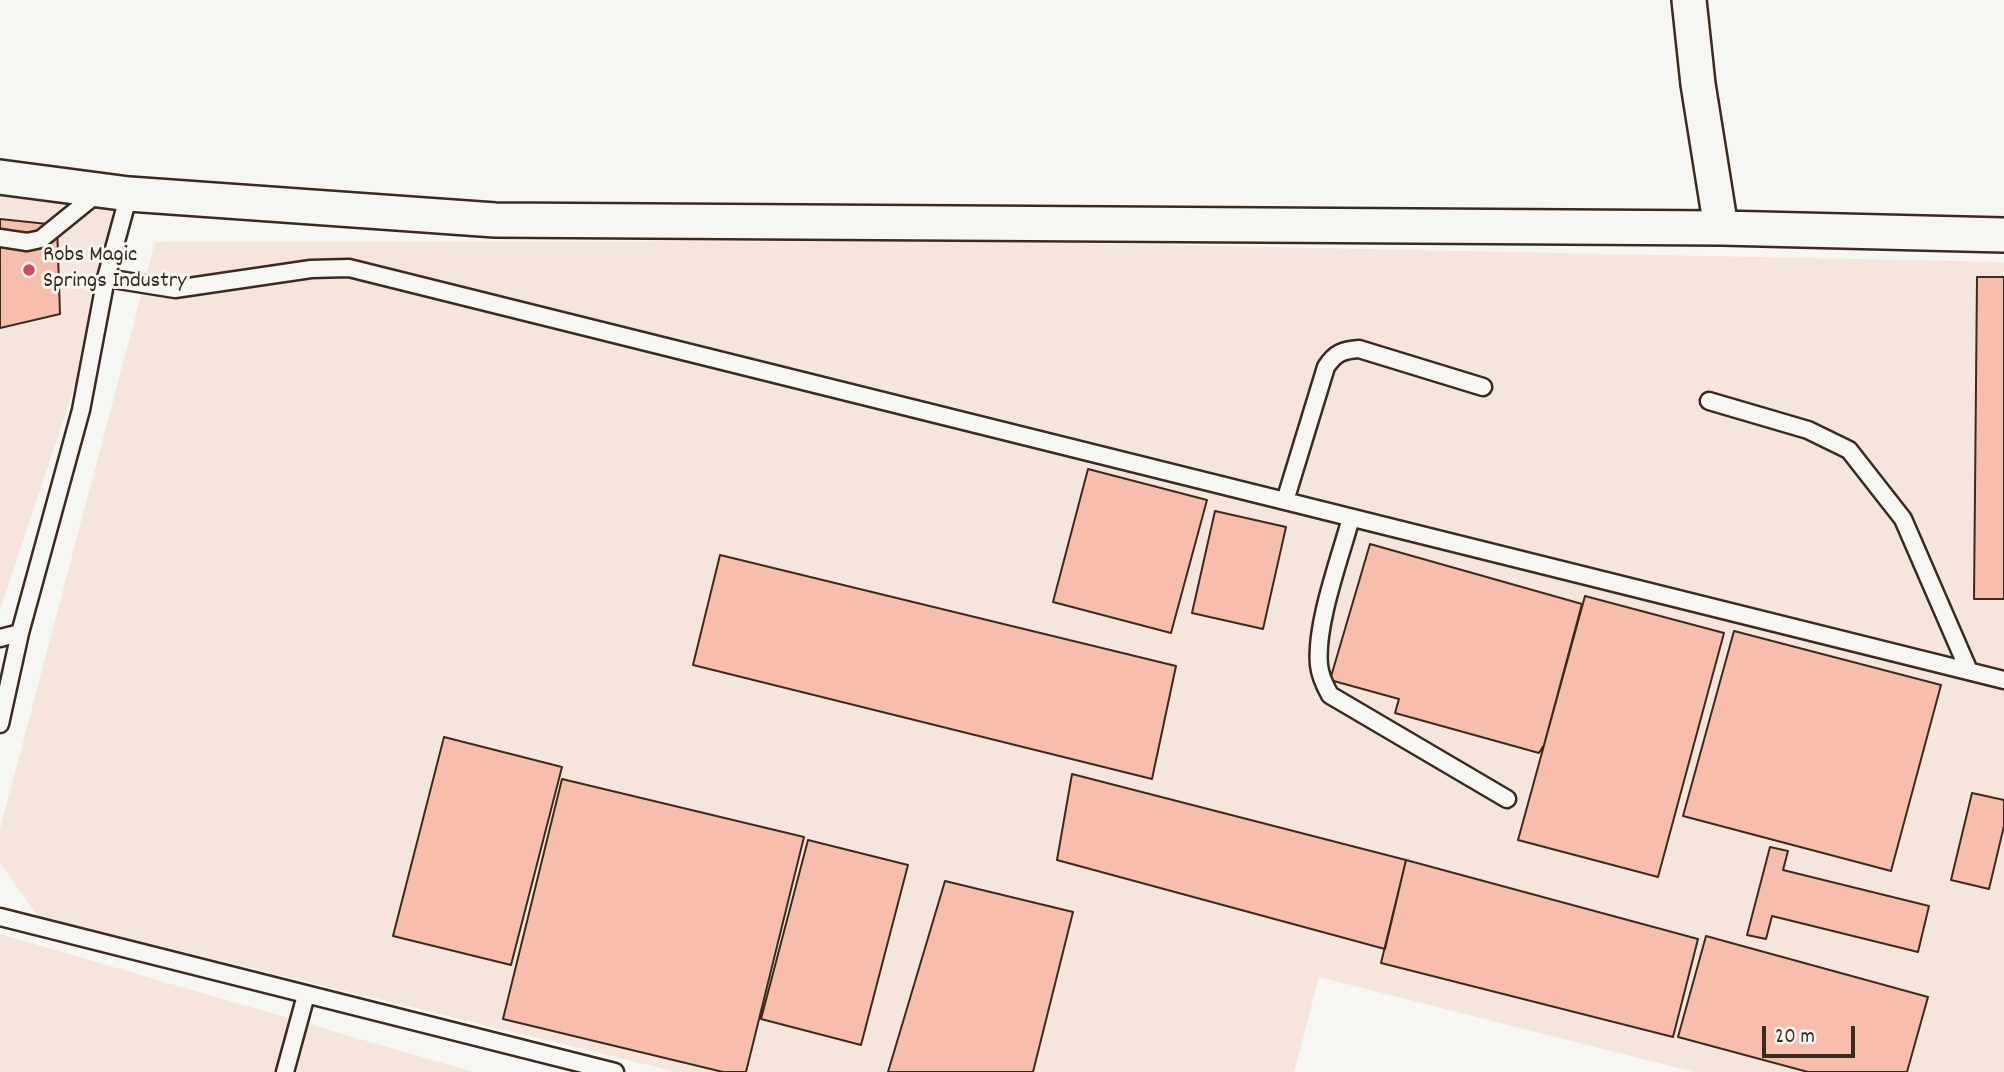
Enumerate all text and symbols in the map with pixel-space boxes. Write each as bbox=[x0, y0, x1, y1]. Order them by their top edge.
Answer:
place label: Robs Magic Springs Industry bbox=[43, 243, 187, 297]
marker: Robs Magic Springs Industry bbox=[21, 262, 37, 278]
scale bar bbox=[1766, 1012, 1859, 1056]
text: 20 m bbox=[1775, 1023, 1815, 1053]

